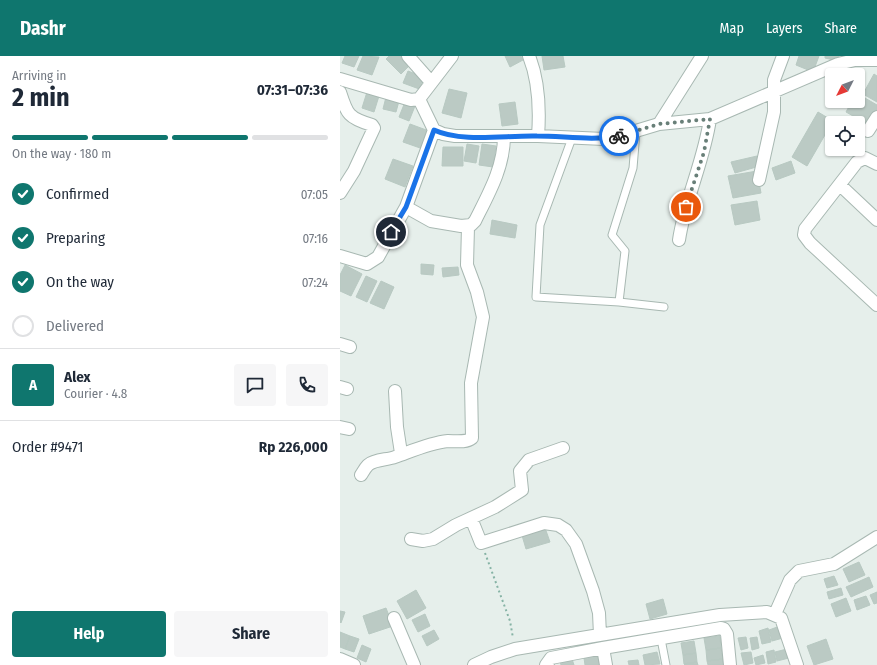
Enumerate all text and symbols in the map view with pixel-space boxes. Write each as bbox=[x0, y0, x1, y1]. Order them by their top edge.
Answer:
text: Dashr bbox=[20, 17, 66, 40]
text: Map bbox=[720, 20, 744, 37]
text: Layers bbox=[766, 20, 802, 37]
text: Share bbox=[824, 20, 857, 37]
text: Arriving in bbox=[12, 68, 66, 83]
north arrow bbox=[825, 68, 865, 108]
map controls bbox=[825, 68, 865, 156]
text: 07:31–07:36 bbox=[257, 81, 328, 99]
text: 2 min bbox=[12, 82, 70, 113]
courier bbox=[599, 116, 639, 156]
button: locate bbox=[825, 116, 865, 156]
icon: bike bbox=[608, 125, 630, 147]
text: On the way · 180 m bbox=[12, 146, 111, 161]
icon: check bbox=[12, 183, 34, 205]
text: Confirmed bbox=[46, 185, 109, 203]
text: 07:05 bbox=[301, 187, 328, 202]
pin bbox=[669, 190, 703, 224]
icon: bag bbox=[675, 196, 697, 218]
pin bbox=[374, 215, 408, 249]
icon: home bbox=[380, 221, 402, 243]
icon: check bbox=[12, 227, 34, 249]
text: Preparing bbox=[46, 229, 105, 247]
text: 07:16 bbox=[302, 231, 328, 246]
icon: check bbox=[12, 271, 34, 293]
text: On the way bbox=[46, 273, 114, 291]
text: 07:24 bbox=[302, 275, 328, 290]
text: Delivered bbox=[46, 317, 104, 335]
button: chat bbox=[234, 364, 276, 406]
button: phone bbox=[286, 364, 328, 406]
text: Alex bbox=[64, 368, 91, 386]
text: A bbox=[29, 376, 37, 394]
text: Courier · 4.8 bbox=[64, 386, 127, 401]
text: Order #9471 bbox=[12, 438, 83, 456]
text: Rp 226,000 bbox=[259, 438, 328, 456]
button: Help bbox=[12, 611, 166, 657]
button: Share bbox=[174, 611, 328, 657]

